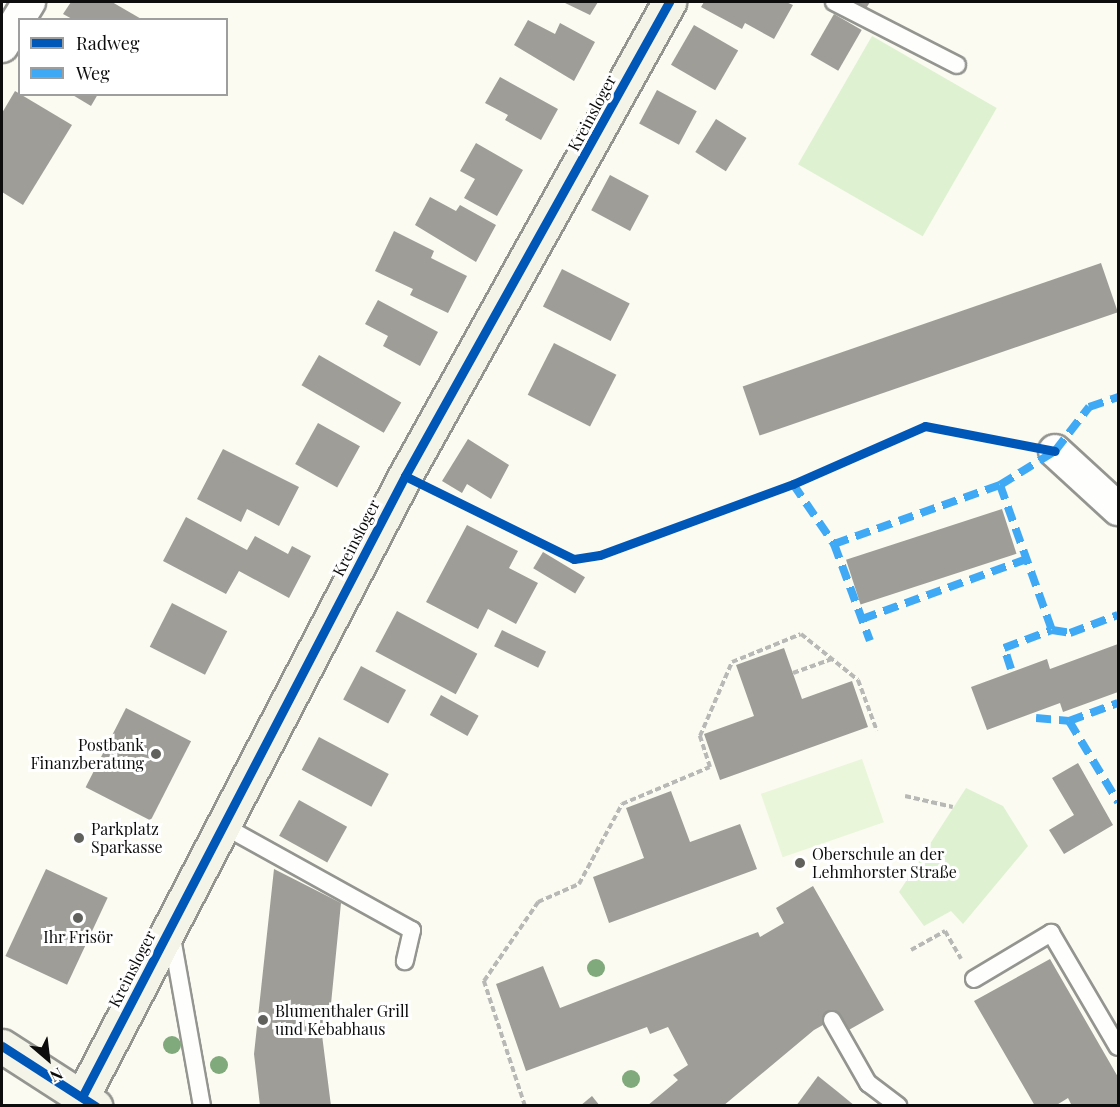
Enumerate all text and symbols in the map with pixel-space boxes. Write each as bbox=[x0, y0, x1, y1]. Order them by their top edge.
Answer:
legend bbox=[18, 18, 228, 96]
text: Radweg bbox=[76, 31, 139, 55]
text: Weg bbox=[76, 61, 110, 85]
street label: Kreinsloger bbox=[564, 72, 620, 154]
street label: Kreinsloger bbox=[329, 496, 383, 580]
place label: Postbank Finanzberatung bbox=[31, 735, 144, 773]
marker: Postbank Finanzberatung bbox=[149, 747, 163, 761]
place label: Parkplatz Sparkasse bbox=[91, 819, 163, 857]
marker: Parkplatz Sparkasse bbox=[72, 831, 86, 845]
place label: Oberschule an der Lehmhorster Straße bbox=[812, 844, 957, 882]
marker: Oberschule an der Lehmhorster Straße bbox=[793, 856, 807, 870]
marker: Ihr Frisör bbox=[71, 911, 85, 925]
place label: Ihr Frisör bbox=[43, 927, 113, 947]
street label: Kreinsloger bbox=[105, 927, 159, 1011]
place label: Blumenthaler Grill und Kebabhaus bbox=[275, 1001, 409, 1039]
marker: Blumenthaler Grill und Kebabhaus bbox=[256, 1013, 270, 1027]
north arrow bbox=[18, 1029, 78, 1089]
text: N bbox=[47, 1063, 67, 1087]

